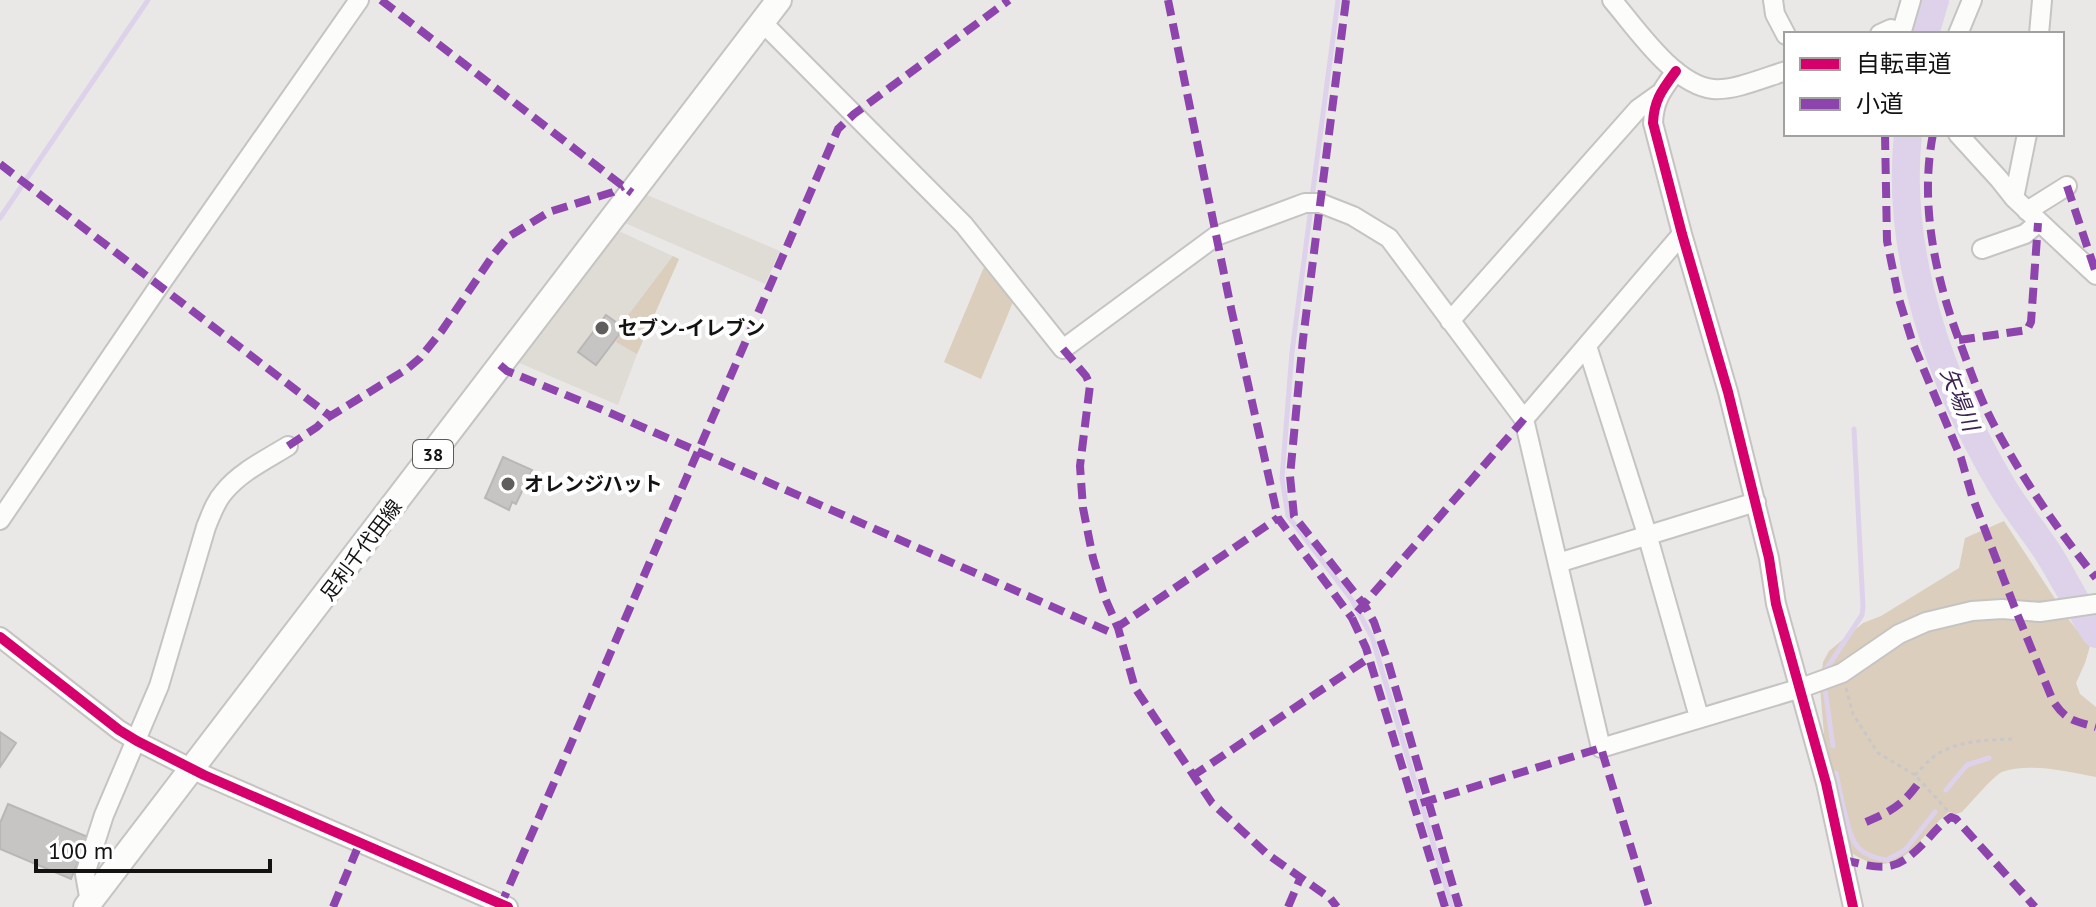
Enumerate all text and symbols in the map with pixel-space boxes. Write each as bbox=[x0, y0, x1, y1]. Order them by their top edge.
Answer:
legend bbox=[1784, 32, 2064, 136]
text: 自転車道 bbox=[1856, 48, 1952, 79]
text: 小道 bbox=[1856, 88, 1904, 119]
place label: セブン-イレブン bbox=[618, 315, 765, 341]
marker: セブン-イレブン bbox=[593, 319, 611, 337]
water label: 矢場川 bbox=[1935, 363, 1986, 437]
road number: 38 bbox=[413, 440, 453, 468]
place label: オレンジハット bbox=[524, 471, 663, 497]
marker: オレンジハット bbox=[499, 475, 517, 493]
street label: 足利千代田線 bbox=[315, 494, 407, 606]
scale bar bbox=[36, 823, 270, 873]
text: 100 m bbox=[48, 835, 113, 866]

